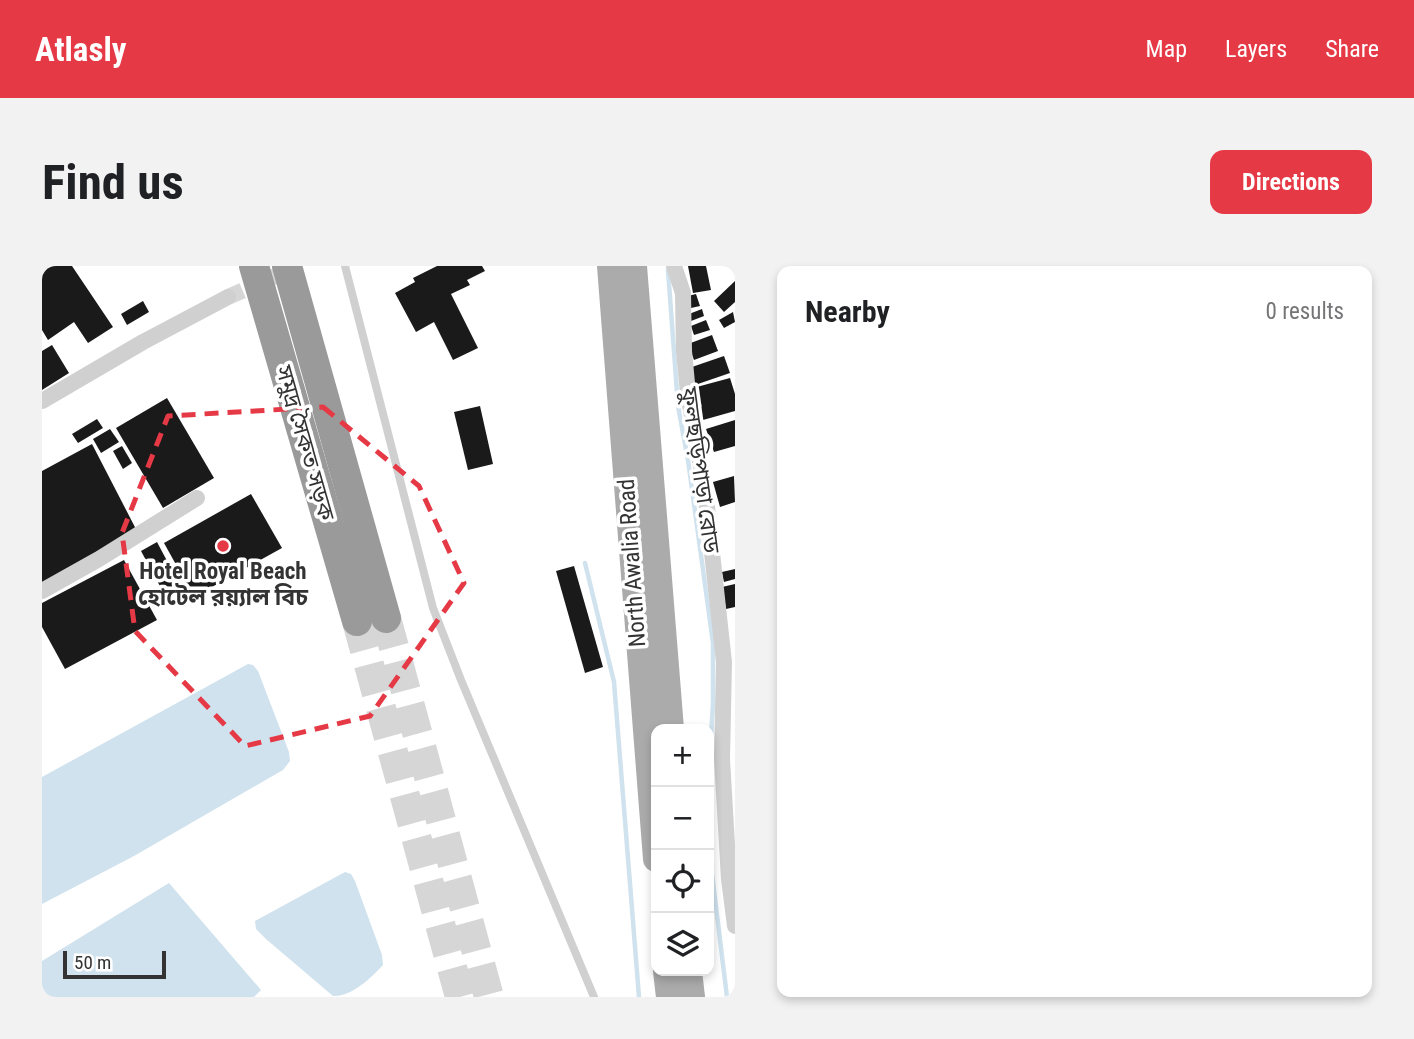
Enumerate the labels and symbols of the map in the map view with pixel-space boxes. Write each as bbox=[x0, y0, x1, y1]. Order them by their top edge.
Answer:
street label: সমুদ্র সৈকত সড়ক bbox=[270, 361, 340, 524]
street label: ফুলছড়িপাড়া রোড bbox=[675, 384, 725, 555]
street label: North Awalia Road bbox=[613, 478, 651, 648]
marker: Hotel Royal Beach হোটেল রয়্যাল বিচ bbox=[215, 538, 231, 554]
place label: Hotel Royal Beach হোটেল রয়্যাল বিচ bbox=[138, 558, 308, 611]
scale bar bbox=[63, 948, 166, 980]

